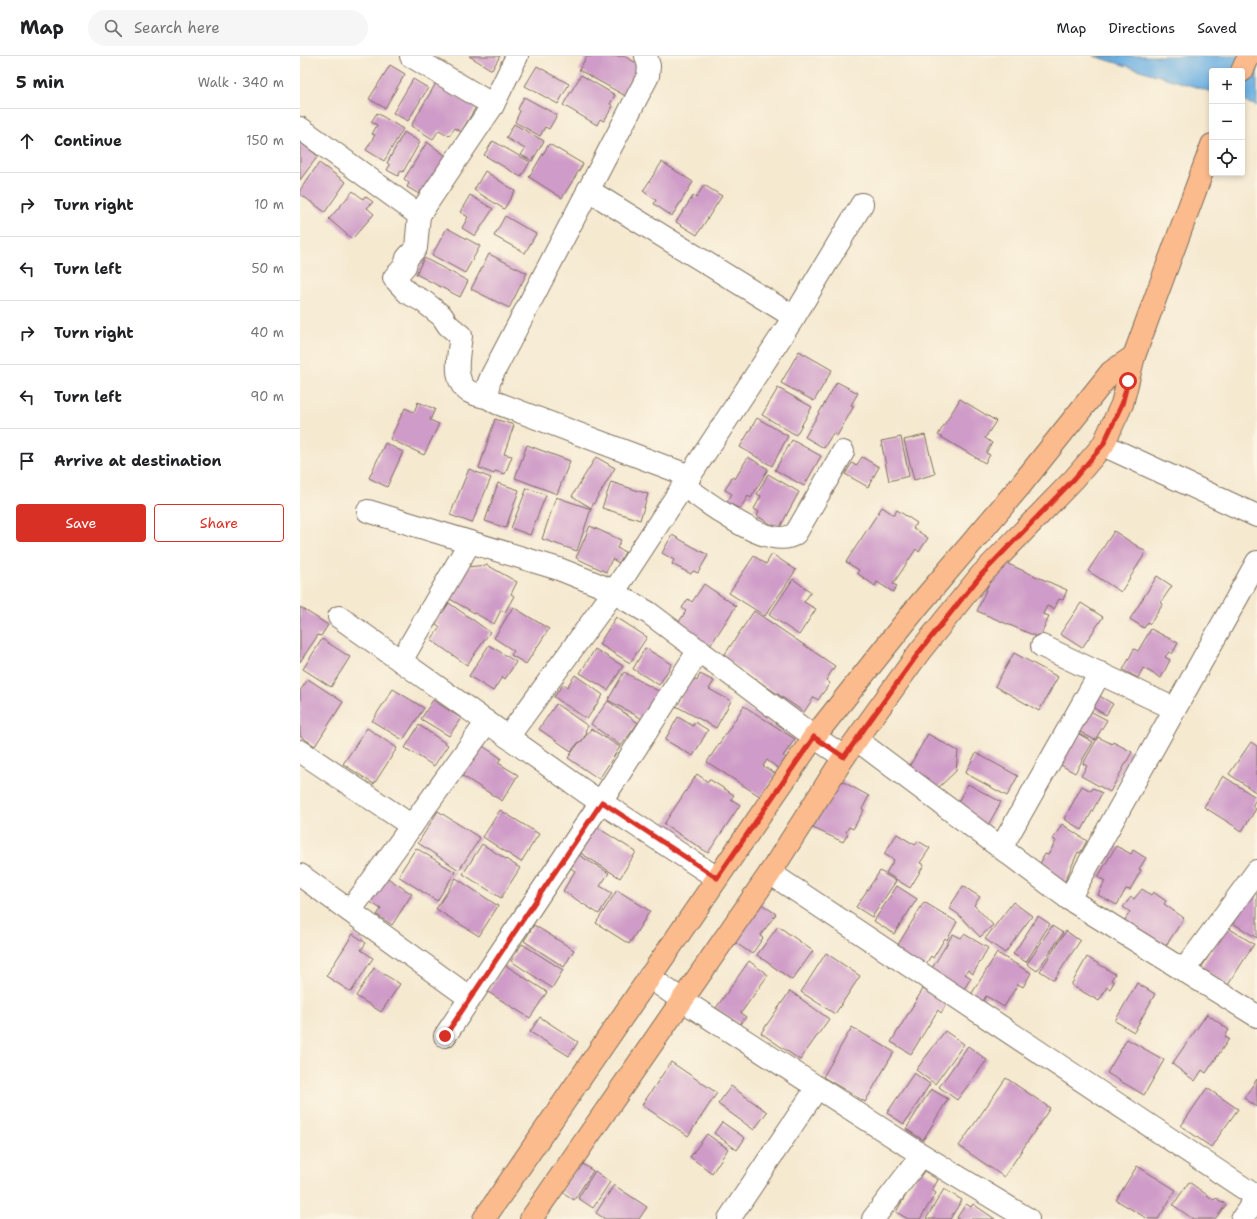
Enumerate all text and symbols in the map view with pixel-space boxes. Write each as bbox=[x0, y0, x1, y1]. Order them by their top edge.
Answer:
search box bbox=[88, 10, 368, 46]
text: Map bbox=[20, 15, 64, 40]
icon: search bbox=[102, 17, 124, 39]
text: Search here bbox=[134, 18, 220, 38]
text: Map bbox=[1057, 19, 1087, 37]
text: Directions bbox=[1109, 19, 1175, 37]
text: Saved bbox=[1197, 19, 1237, 37]
map controls bbox=[1209, 68, 1245, 176]
button: + bbox=[1209, 68, 1245, 104]
text: 5 min bbox=[16, 71, 64, 93]
text: Walk · 340 m bbox=[198, 74, 284, 91]
button: − bbox=[1209, 104, 1245, 140]
icon: ahead bbox=[16, 130, 38, 152]
text: Continue bbox=[54, 131, 122, 151]
text: 150 m bbox=[246, 132, 284, 149]
button: locate bbox=[1209, 140, 1245, 176]
icon: right bbox=[16, 194, 38, 216]
text: Turn right bbox=[54, 195, 134, 215]
text: 10 m bbox=[254, 196, 284, 213]
icon: left bbox=[16, 258, 38, 280]
text: Turn left bbox=[54, 259, 122, 279]
text: 50 m bbox=[251, 260, 284, 277]
icon: right bbox=[16, 322, 38, 344]
text: Turn right bbox=[54, 323, 134, 343]
text: 40 m bbox=[250, 324, 284, 341]
route start bbox=[1119, 372, 1137, 390]
icon: left bbox=[16, 386, 38, 408]
text: Turn left bbox=[54, 387, 122, 407]
text: 90 m bbox=[250, 388, 284, 405]
icon: arrive bbox=[16, 450, 38, 472]
text: Arrive at destination bbox=[54, 451, 222, 471]
button: Save bbox=[16, 504, 146, 542]
button: Share bbox=[154, 504, 284, 542]
route end bbox=[436, 1027, 454, 1045]

